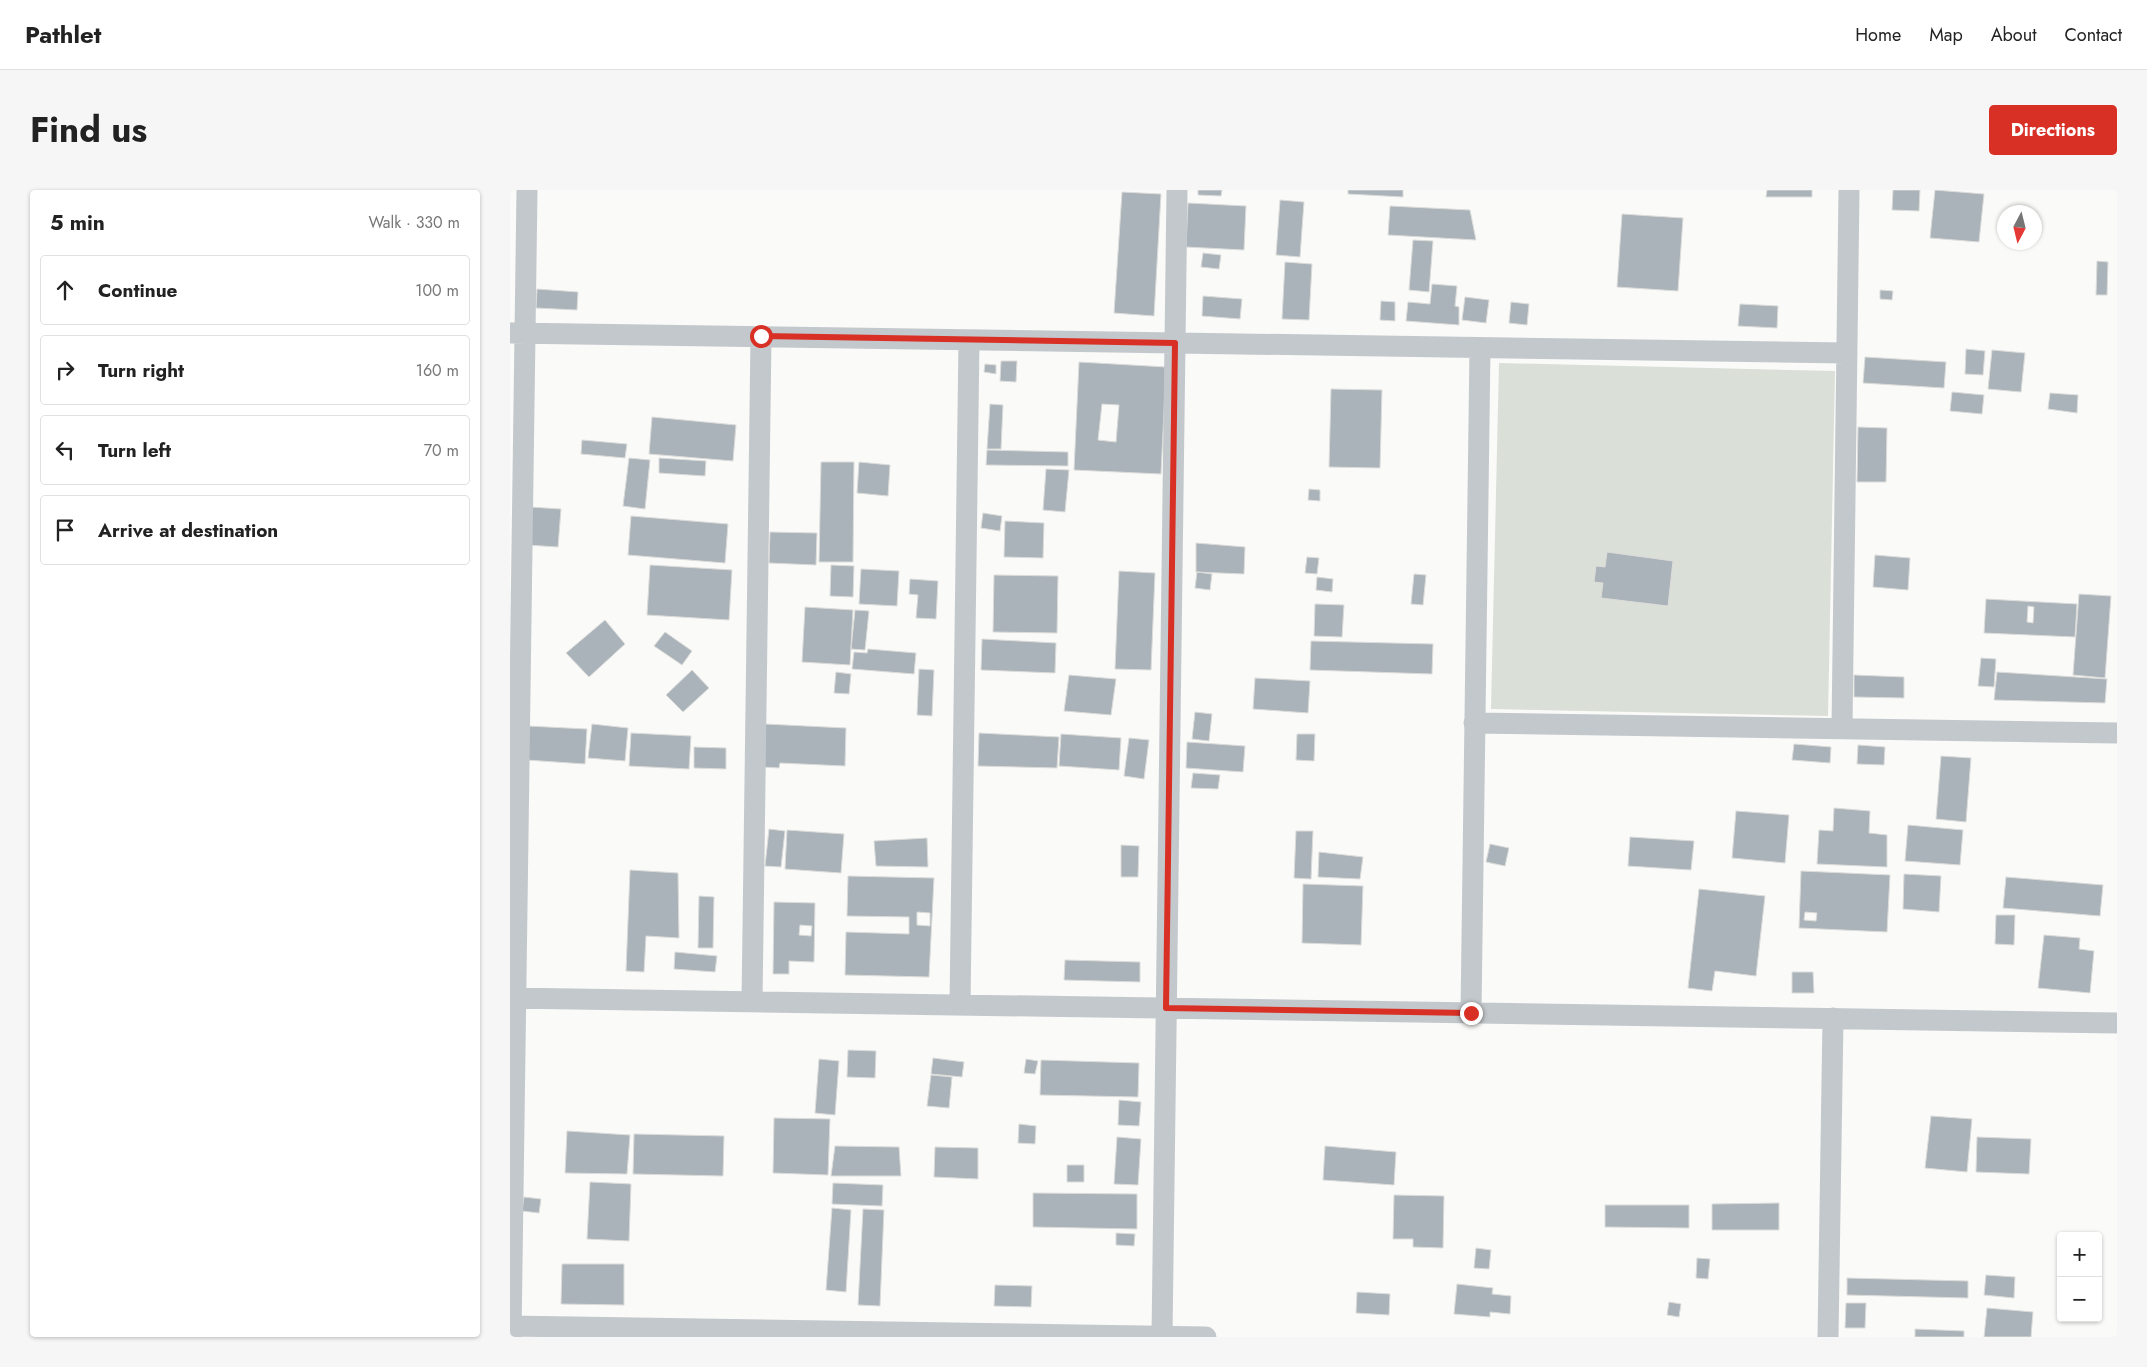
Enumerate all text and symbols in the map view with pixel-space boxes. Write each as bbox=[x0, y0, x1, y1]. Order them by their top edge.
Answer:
text: Pathlet bbox=[25, 17, 101, 52]
text: Home bbox=[1855, 22, 1901, 48]
text: Map bbox=[1929, 22, 1963, 48]
text: About bbox=[1991, 22, 2036, 48]
text: Contact bbox=[2064, 22, 2122, 48]
text: Find us bbox=[30, 105, 147, 155]
button: Directions bbox=[1989, 105, 2117, 155]
north arrow bbox=[1997, 205, 2042, 250]
text: 5 min bbox=[50, 208, 105, 238]
text: Walk · 330 m bbox=[369, 211, 460, 234]
icon: ahead bbox=[51, 276, 79, 304]
text: Continue bbox=[98, 277, 177, 304]
text: 100 m bbox=[415, 279, 459, 302]
route start bbox=[750, 325, 773, 348]
icon: right bbox=[51, 356, 79, 384]
text: Turn right bbox=[98, 357, 184, 384]
text: 160 m bbox=[416, 359, 459, 382]
icon: left bbox=[51, 436, 79, 464]
text: Turn left bbox=[98, 437, 171, 464]
text: 70 m bbox=[424, 439, 459, 462]
icon: arrive bbox=[51, 516, 79, 544]
text: Arrive at destination bbox=[98, 517, 278, 544]
route end bbox=[1460, 1002, 1483, 1025]
map controls bbox=[2057, 1232, 2102, 1322]
button: + bbox=[2057, 1232, 2102, 1277]
button: − bbox=[2057, 1277, 2102, 1322]

